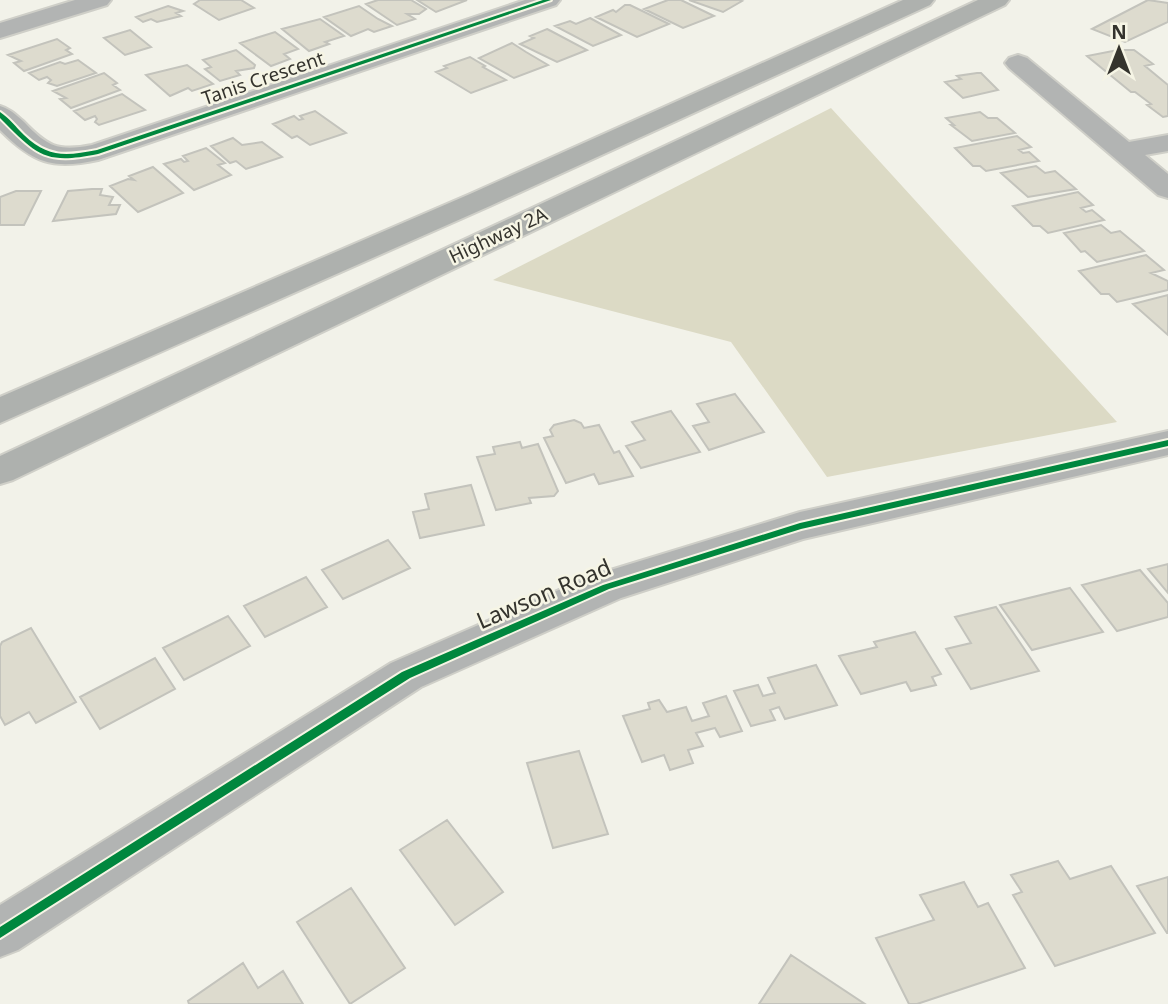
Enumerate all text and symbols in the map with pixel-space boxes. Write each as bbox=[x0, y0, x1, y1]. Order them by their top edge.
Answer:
north arrow bbox=[1084, 14, 1154, 84]
text: N bbox=[1111, 19, 1127, 45]
street label: Tanis Crescent bbox=[198, 45, 328, 111]
street label: Highway 2A bbox=[445, 201, 552, 269]
street label: Lawson Road bbox=[471, 550, 616, 636]

